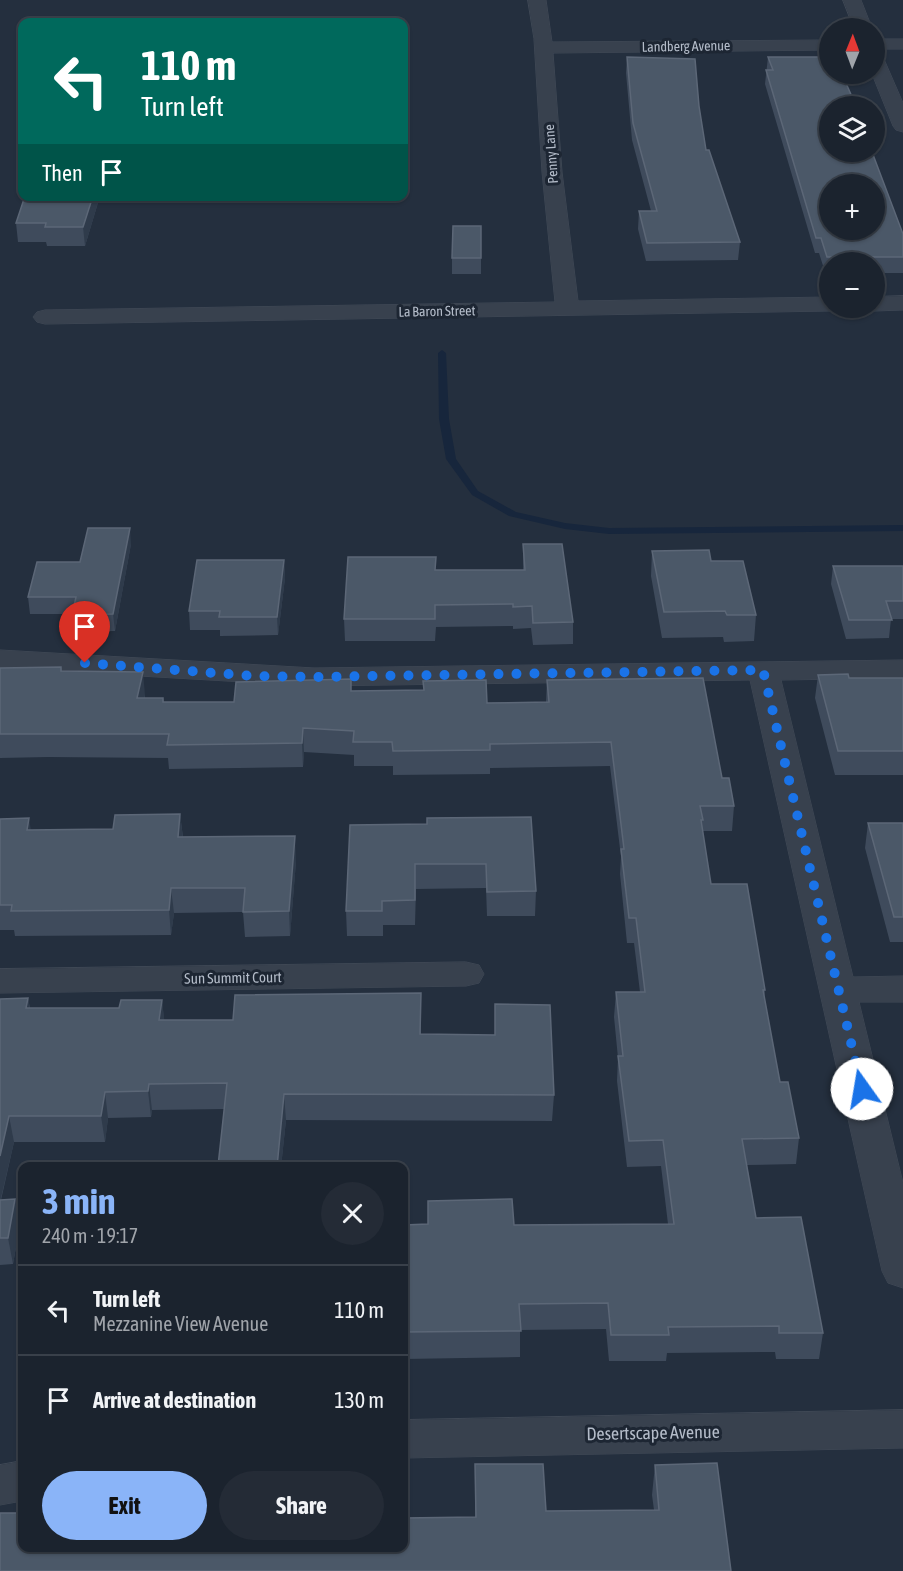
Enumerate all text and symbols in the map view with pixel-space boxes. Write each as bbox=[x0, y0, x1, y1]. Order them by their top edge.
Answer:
north arrow bbox=[819, 18, 885, 84]
map controls bbox=[819, 18, 885, 318]
street label: Landberg Avenue bbox=[641, 37, 731, 55]
text: 110 m bbox=[141, 41, 236, 89]
icon: left bbox=[42, 42, 120, 120]
text: Turn left bbox=[141, 91, 224, 122]
button: layers bbox=[819, 96, 885, 162]
street label: Penny Lane bbox=[541, 124, 561, 184]
icon: arrive bbox=[95, 156, 128, 189]
text: Then bbox=[42, 160, 83, 186]
button: + bbox=[819, 174, 885, 240]
button: − bbox=[819, 252, 885, 318]
street label: La Baron Street bbox=[398, 302, 476, 320]
pin bbox=[59, 601, 110, 663]
icon: arrive bbox=[68, 610, 101, 643]
street label: Sun Summit Court bbox=[184, 968, 282, 987]
position arrow bbox=[830, 1057, 894, 1121]
text: 3 min bbox=[42, 1180, 116, 1222]
button: close bbox=[321, 1182, 384, 1245]
text: 240 m · 19:17 bbox=[42, 1224, 138, 1247]
text: Turn left bbox=[93, 1286, 160, 1312]
icon: left bbox=[42, 1294, 75, 1327]
text: 110 m bbox=[334, 1297, 384, 1323]
text: Mezzanine View Avenue bbox=[93, 1312, 268, 1335]
icon: arrive bbox=[42, 1384, 75, 1417]
text: Arrive at destination bbox=[93, 1387, 256, 1413]
text: 130 m bbox=[334, 1387, 384, 1413]
street label: Desertscape Avenue bbox=[586, 1421, 720, 1444]
button: Exit bbox=[42, 1471, 207, 1540]
button: Share bbox=[219, 1471, 384, 1540]

